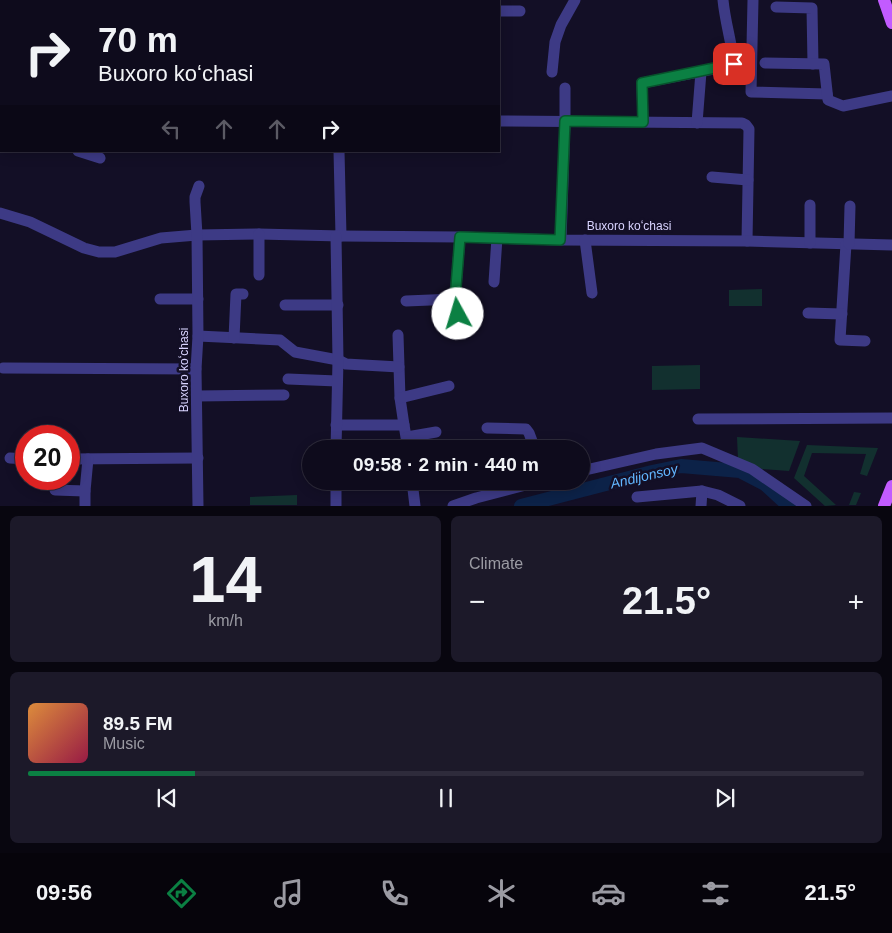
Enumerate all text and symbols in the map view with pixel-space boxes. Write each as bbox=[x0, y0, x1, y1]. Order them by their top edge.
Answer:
icon: right bbox=[15, 20, 80, 85]
text: 70 m bbox=[98, 20, 178, 59]
pin bbox=[713, 43, 755, 85]
icon: arrive bbox=[720, 50, 748, 78]
text: Buxoro koʻchasi bbox=[98, 61, 253, 86]
icon: left bbox=[157, 115, 185, 143]
icon: ahead bbox=[210, 115, 238, 143]
icon: ahead bbox=[263, 115, 291, 143]
icon: right bbox=[316, 115, 344, 143]
street label: Buxoro koʻchasi bbox=[587, 219, 671, 233]
position arrow bbox=[431, 287, 483, 339]
street label: Buxoro koʻchasi bbox=[177, 328, 191, 412]
speed limit sign: 20 bbox=[15, 425, 80, 490]
text: 09:58 · 2 min · 440 m bbox=[353, 454, 539, 475]
water label: Andijonsoy bbox=[608, 460, 680, 492]
text: 14 bbox=[189, 543, 262, 616]
text: Climate bbox=[469, 555, 523, 572]
text: 21.5° bbox=[622, 580, 711, 622]
text: − bbox=[469, 586, 485, 617]
text: + bbox=[848, 586, 864, 617]
text: km/h bbox=[208, 612, 243, 629]
text: 89.5 FM bbox=[103, 713, 173, 734]
text: Music bbox=[103, 735, 145, 752]
icon: previous bbox=[153, 784, 181, 812]
icon: pause bbox=[432, 784, 460, 812]
icon: next bbox=[711, 784, 739, 812]
icon: directions bbox=[164, 876, 199, 911]
icon: music bbox=[271, 876, 306, 911]
icon: phone bbox=[377, 876, 412, 911]
icon: climate bbox=[484, 876, 519, 911]
icon: car bbox=[591, 876, 626, 911]
icon: filters bbox=[698, 876, 733, 911]
text: 09:56 bbox=[36, 880, 92, 905]
text: 21.5° bbox=[804, 880, 856, 905]

